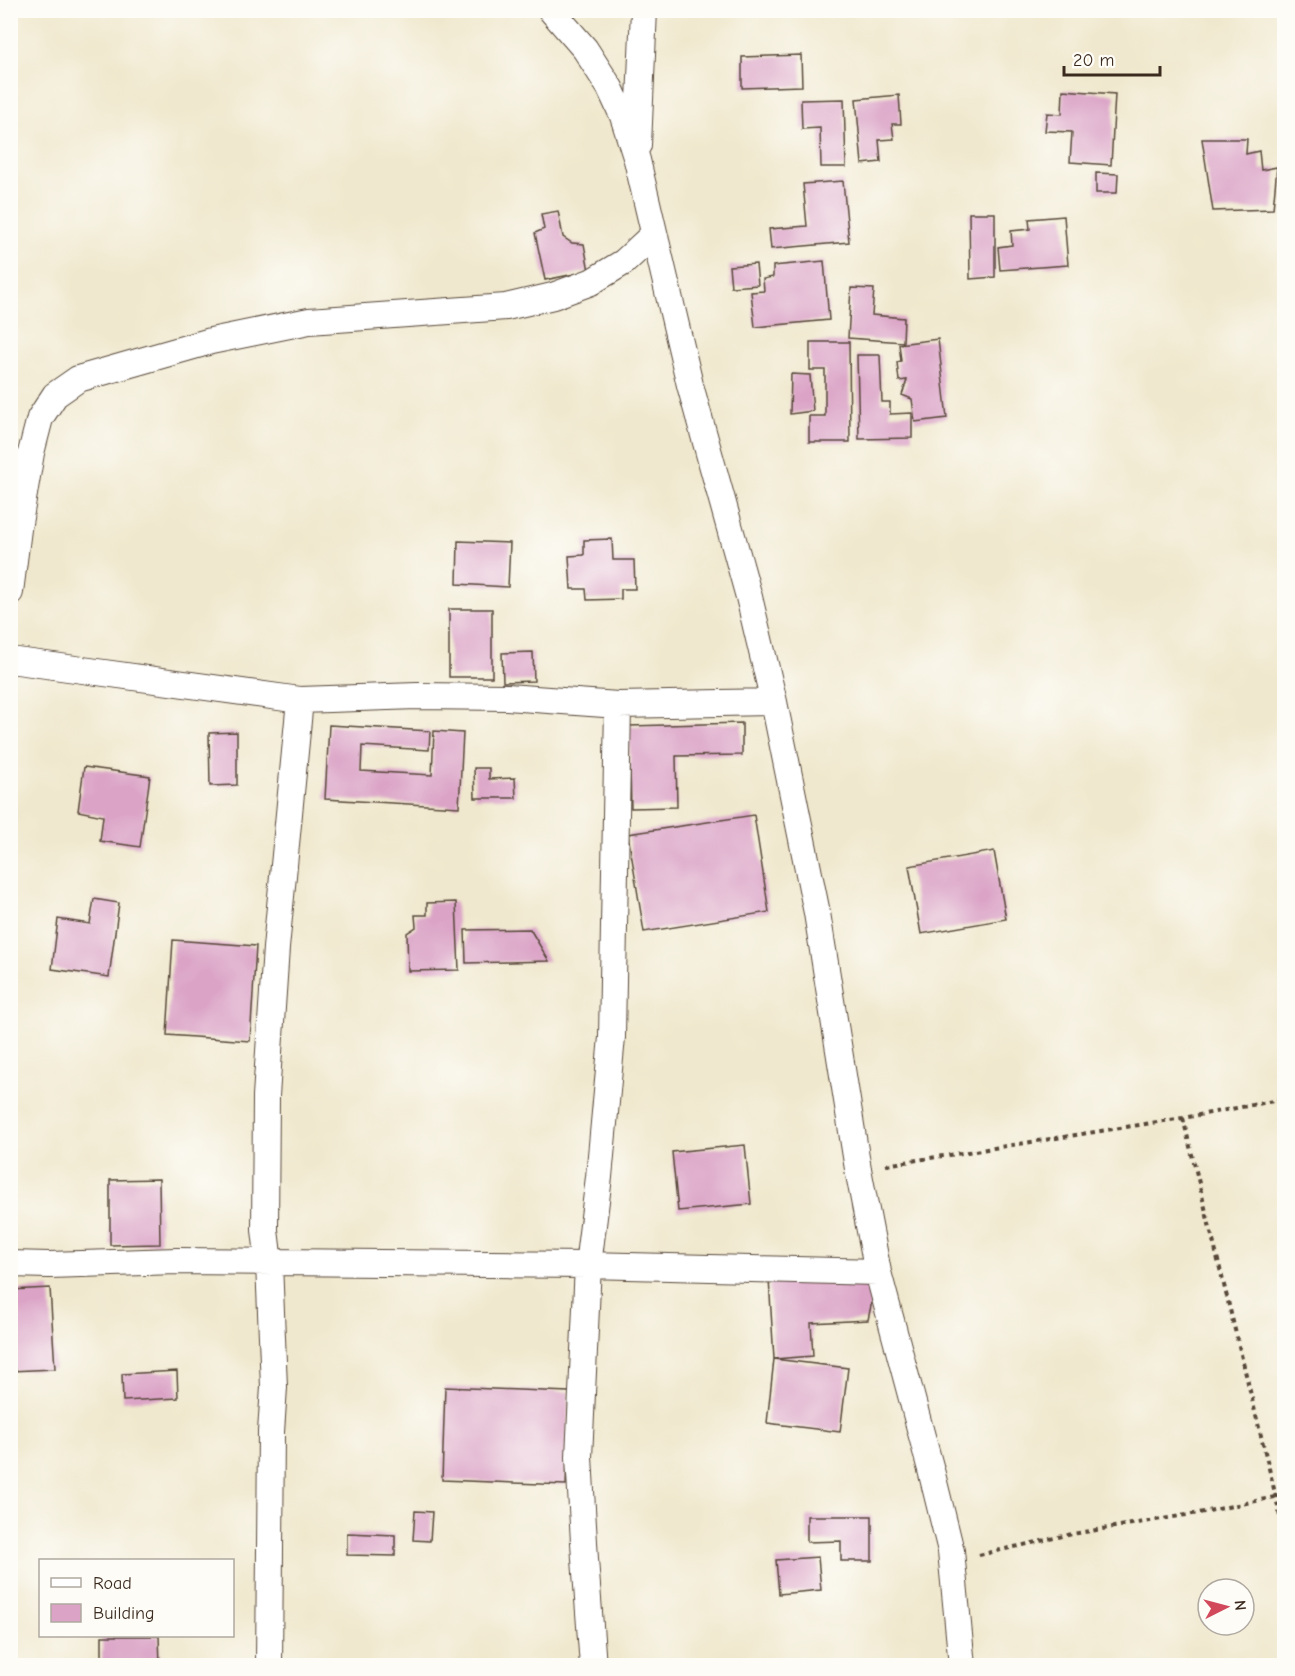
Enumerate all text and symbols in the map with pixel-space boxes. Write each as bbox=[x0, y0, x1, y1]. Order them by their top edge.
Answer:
scale bar bbox=[1064, 39, 1160, 77]
text: 20 m bbox=[1073, 50, 1114, 71]
legend bbox=[39, 1559, 234, 1637]
text: Road bbox=[93, 1573, 132, 1594]
north arrow bbox=[1196, 1577, 1256, 1637]
text: N bbox=[1230, 1599, 1249, 1612]
text: Building bbox=[93, 1603, 155, 1624]

